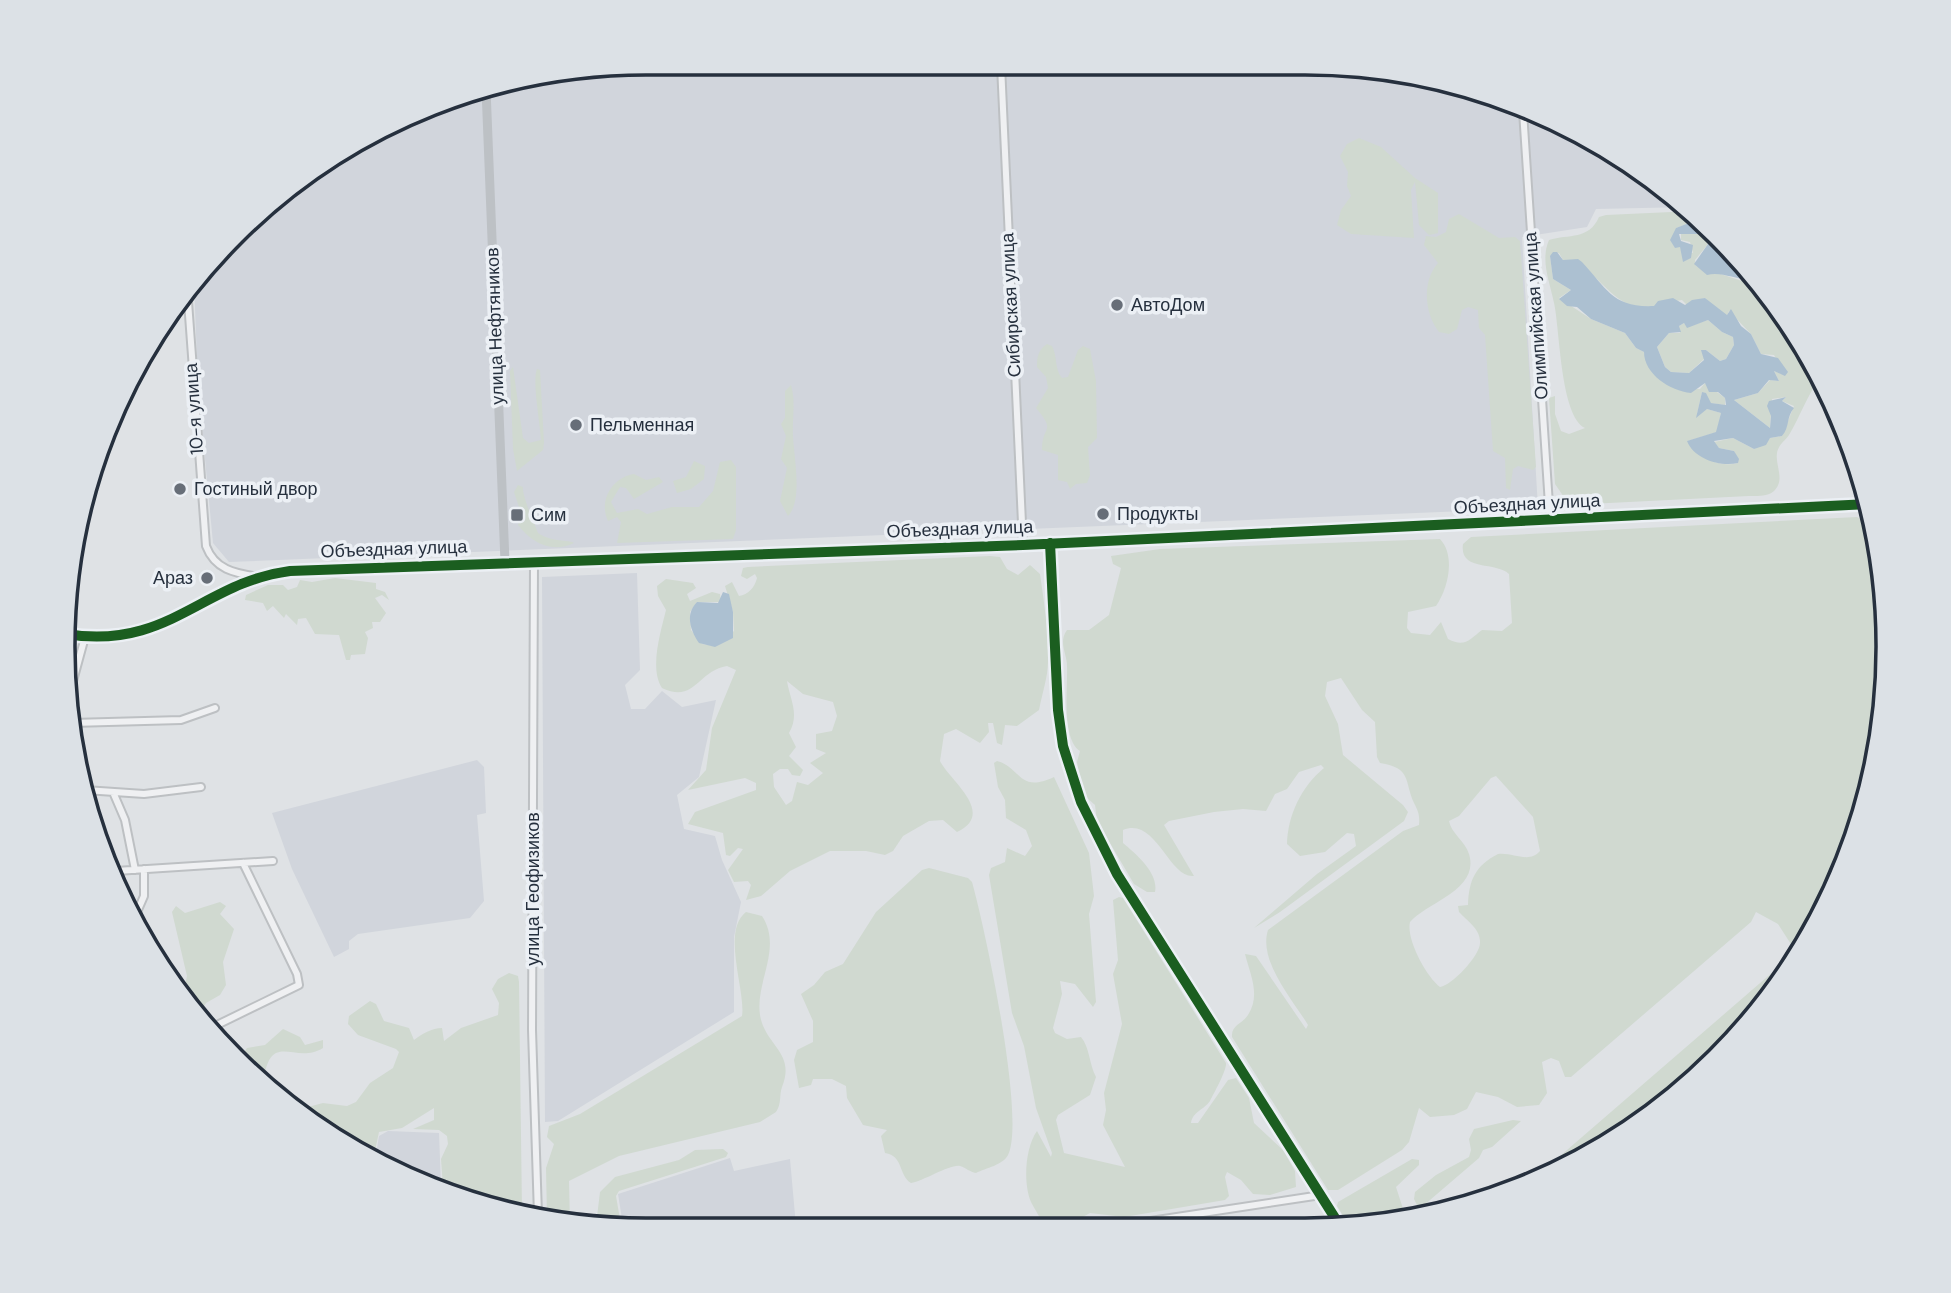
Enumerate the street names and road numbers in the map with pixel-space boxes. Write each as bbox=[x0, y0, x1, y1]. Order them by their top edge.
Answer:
street label: Олимпийская улица bbox=[1518, 230, 1554, 401]
street label: Сибирская улица bbox=[995, 231, 1027, 378]
street label: улица Нефтяников bbox=[480, 247, 510, 405]
street label: 10-я улица bbox=[179, 361, 209, 456]
street label: Объездная улица bbox=[1453, 488, 1602, 520]
street label: Объездная улица bbox=[886, 514, 1035, 544]
street label: Объездная улица bbox=[320, 534, 469, 564]
street label: улица Геофизиков bbox=[521, 812, 545, 966]

